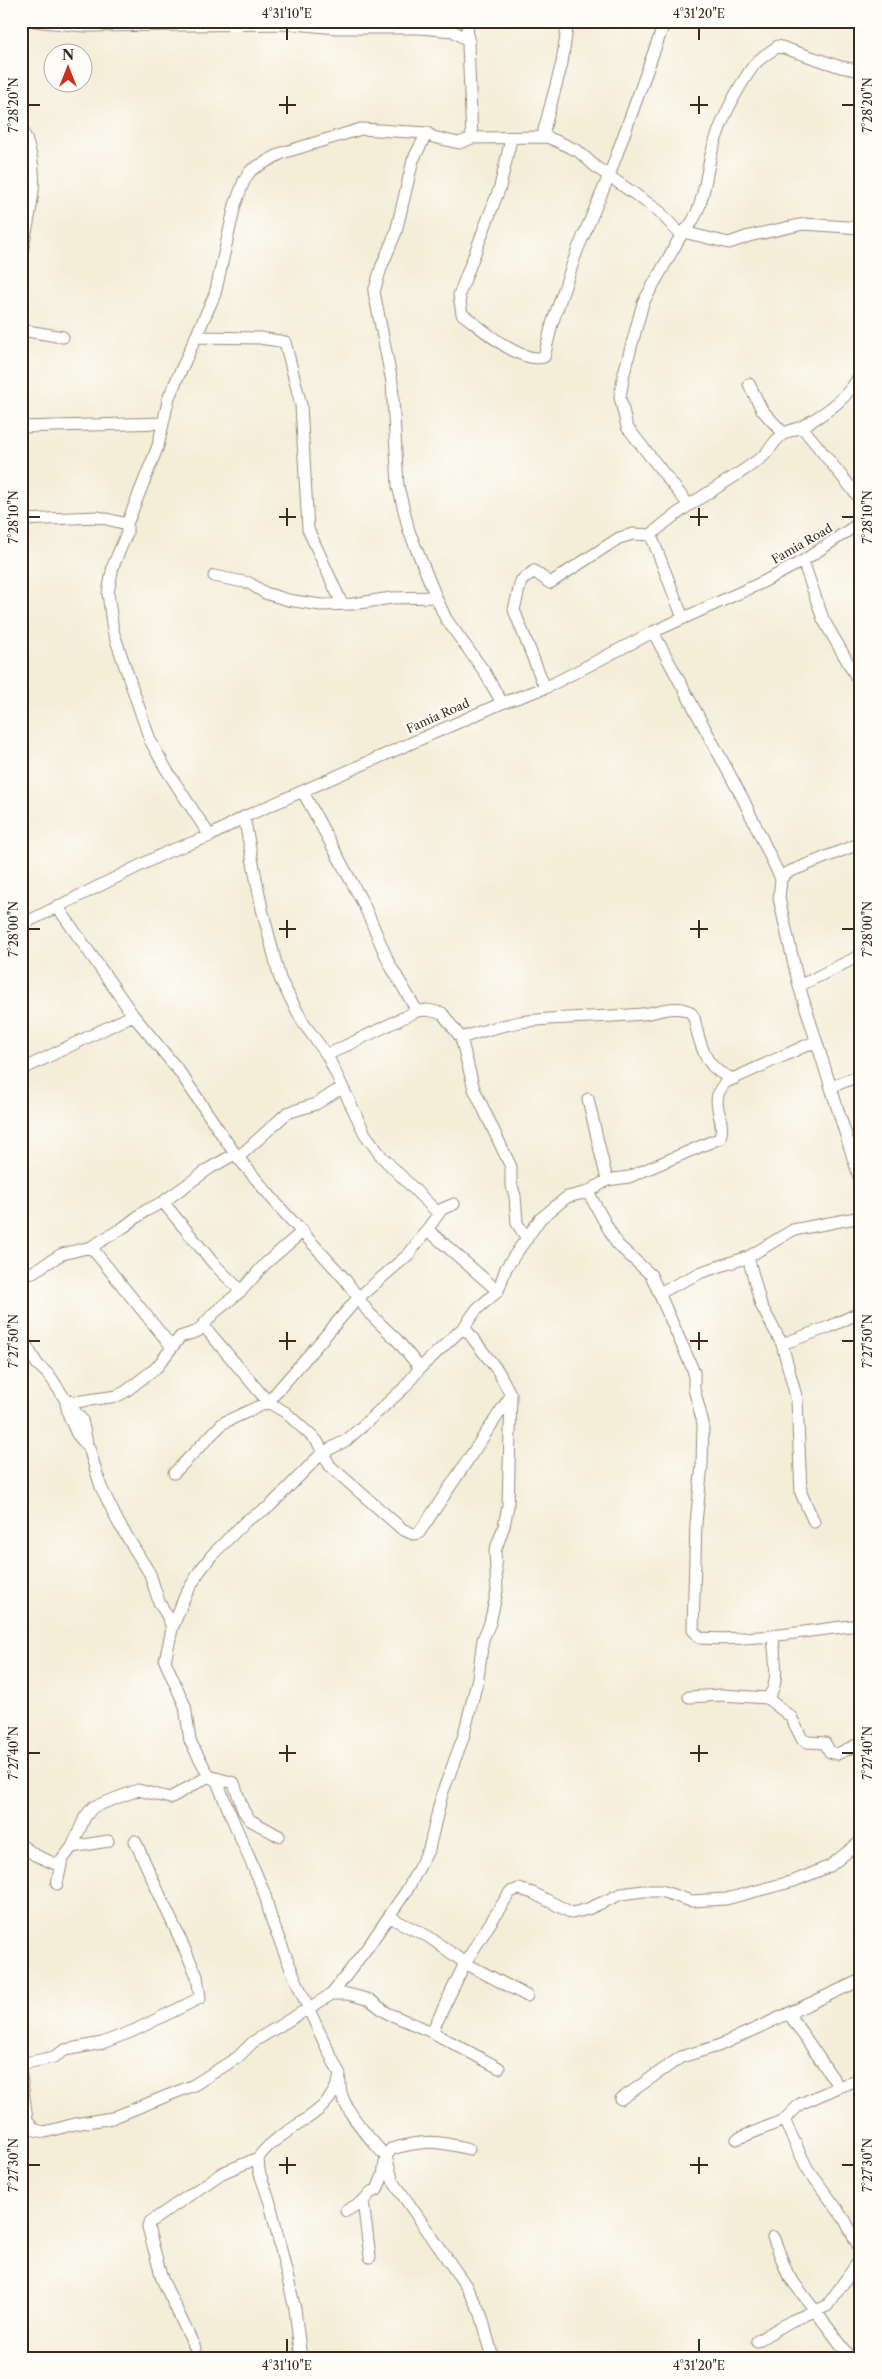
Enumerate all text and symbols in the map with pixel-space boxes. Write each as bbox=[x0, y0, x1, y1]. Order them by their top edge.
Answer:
text: 4°31'10"E bbox=[262, 6, 312, 21]
text: 4°31'20"E bbox=[673, 6, 725, 21]
north arrow bbox=[42, 42, 92, 92]
text: N bbox=[62, 46, 74, 64]
text: 7°28'20"N bbox=[6, 77, 21, 133]
text: 7°28'20"N bbox=[860, 77, 875, 133]
text: 7°28'10"N bbox=[6, 490, 21, 544]
text: 7°28'10"N bbox=[860, 490, 875, 544]
street label: Famia Road bbox=[769, 520, 835, 567]
street label: Famia Road bbox=[404, 695, 472, 736]
text: 7°28'00"N bbox=[6, 901, 21, 957]
text: 7°28'00"N bbox=[860, 901, 875, 957]
text: 7°27'50"N bbox=[6, 1314, 21, 1368]
text: 7°27'50"N bbox=[860, 1314, 875, 1368]
text: 7°27'40"N bbox=[6, 1726, 21, 1780]
text: 7°27'40"N bbox=[860, 1726, 875, 1780]
text: 7°27'30"N bbox=[6, 2138, 21, 2192]
text: 7°27'30"N bbox=[860, 2138, 875, 2192]
text: 4°31'10"E bbox=[262, 2358, 312, 2373]
text: 4°31'20"E bbox=[673, 2358, 725, 2373]

